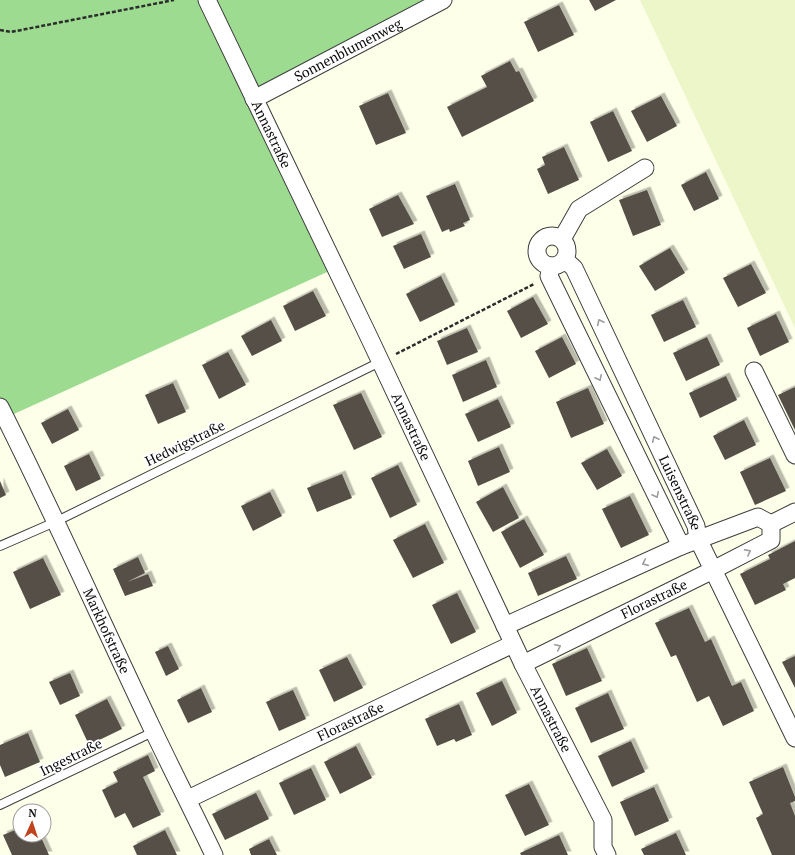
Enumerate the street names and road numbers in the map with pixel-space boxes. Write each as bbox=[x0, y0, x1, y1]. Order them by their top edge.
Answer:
street label: Sonnenblumenweg bbox=[290, 13, 405, 85]
street label: Annastraße bbox=[248, 97, 296, 171]
street label: Annastraße bbox=[387, 389, 436, 464]
street label: Hedwigstraße bbox=[142, 415, 228, 470]
street label: Luisenstraße bbox=[655, 452, 707, 531]
street label: Florastraße bbox=[617, 574, 690, 623]
street label: Markhofstraße bbox=[79, 585, 135, 677]
street label: Annastraße bbox=[526, 682, 577, 755]
street label: Florastraße bbox=[314, 697, 387, 745]
street label: Ingestraße bbox=[36, 733, 105, 780]

